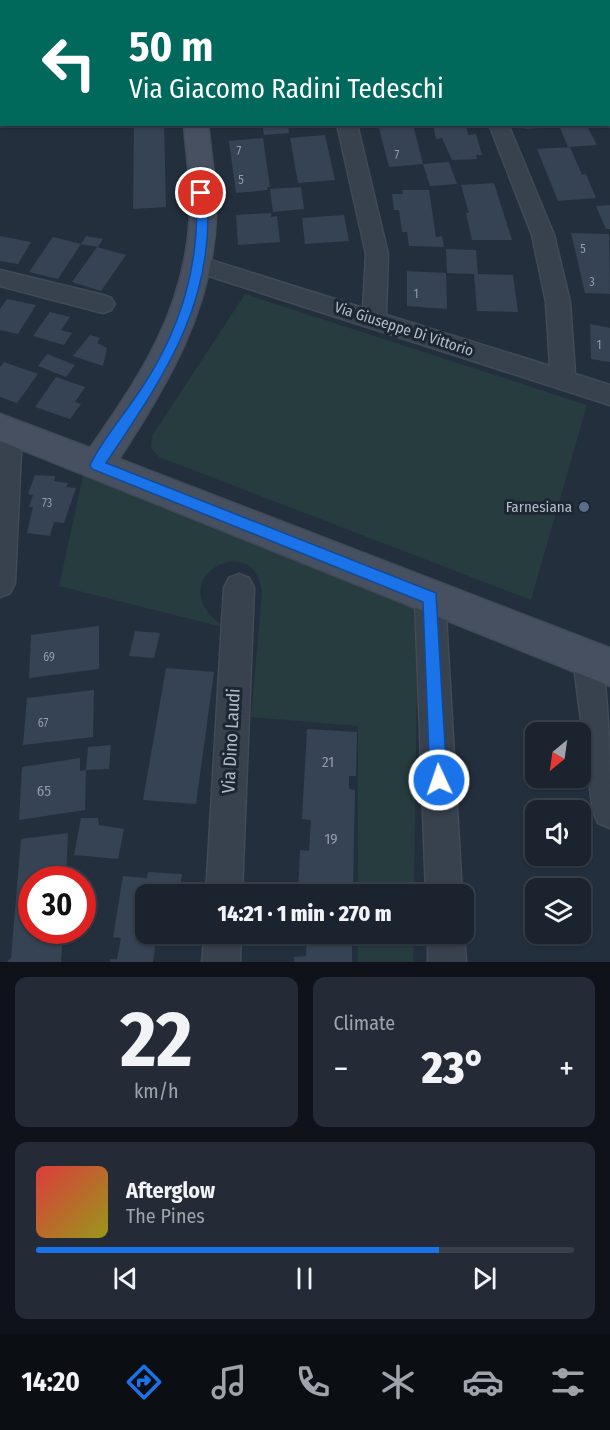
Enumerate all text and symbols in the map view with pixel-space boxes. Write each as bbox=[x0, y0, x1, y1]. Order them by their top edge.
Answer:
text: 50 m bbox=[129, 22, 213, 72]
icon: left bbox=[30, 24, 108, 102]
text: Via Giacomo Radini Tedeschi bbox=[129, 73, 444, 105]
house number: 7 bbox=[237, 144, 242, 158]
house number: 7 bbox=[395, 148, 400, 162]
pin bbox=[175, 167, 226, 218]
house number: 5 bbox=[238, 173, 244, 187]
icon: arrive bbox=[184, 176, 217, 209]
house number: 5 bbox=[580, 242, 586, 256]
house number: 3 bbox=[589, 275, 595, 289]
house number: 1 bbox=[414, 287, 418, 301]
street label: Via Giuseppe Di Vittorio bbox=[332, 298, 476, 360]
house number: 1 bbox=[597, 338, 601, 352]
house number: 73 bbox=[42, 496, 52, 510]
place label: Farnesiana bbox=[506, 498, 572, 516]
marker: Farnesiana bbox=[577, 500, 591, 514]
house number: 69 bbox=[43, 650, 55, 664]
street label: Via Dino Laudi bbox=[217, 688, 245, 794]
house number: 67 bbox=[38, 716, 48, 730]
north arrow bbox=[525, 722, 591, 788]
map controls bbox=[525, 722, 591, 944]
position arrow bbox=[407, 748, 471, 812]
house number: 21 bbox=[322, 753, 334, 771]
house number: 65 bbox=[37, 782, 51, 800]
button: sound bbox=[525, 800, 591, 866]
house number: 19 bbox=[324, 830, 338, 848]
speed limit sign: 30 bbox=[18, 866, 96, 944]
button: layers bbox=[525, 878, 591, 944]
text: 14:21 · 1 min · 270 m bbox=[217, 900, 392, 927]
text: 22 bbox=[120, 993, 192, 1087]
text: Climate bbox=[334, 1011, 395, 1035]
text: 23° bbox=[422, 1041, 486, 1095]
text: − bbox=[334, 1049, 348, 1089]
text: + bbox=[559, 1049, 574, 1089]
text: km/h bbox=[134, 1079, 179, 1103]
text: Afterglow bbox=[126, 1177, 215, 1204]
text: The Pines bbox=[126, 1204, 205, 1228]
icon: previous bbox=[109, 1262, 142, 1295]
icon: pause bbox=[288, 1262, 321, 1295]
icon: next bbox=[468, 1262, 501, 1295]
icon: directions bbox=[123, 1361, 165, 1403]
icon: music bbox=[208, 1361, 250, 1403]
icon: phone bbox=[292, 1361, 334, 1403]
icon: climate bbox=[377, 1361, 419, 1403]
icon: car bbox=[462, 1361, 504, 1403]
icon: filters bbox=[547, 1361, 589, 1403]
text: 14:20 bbox=[21, 1366, 80, 1398]

